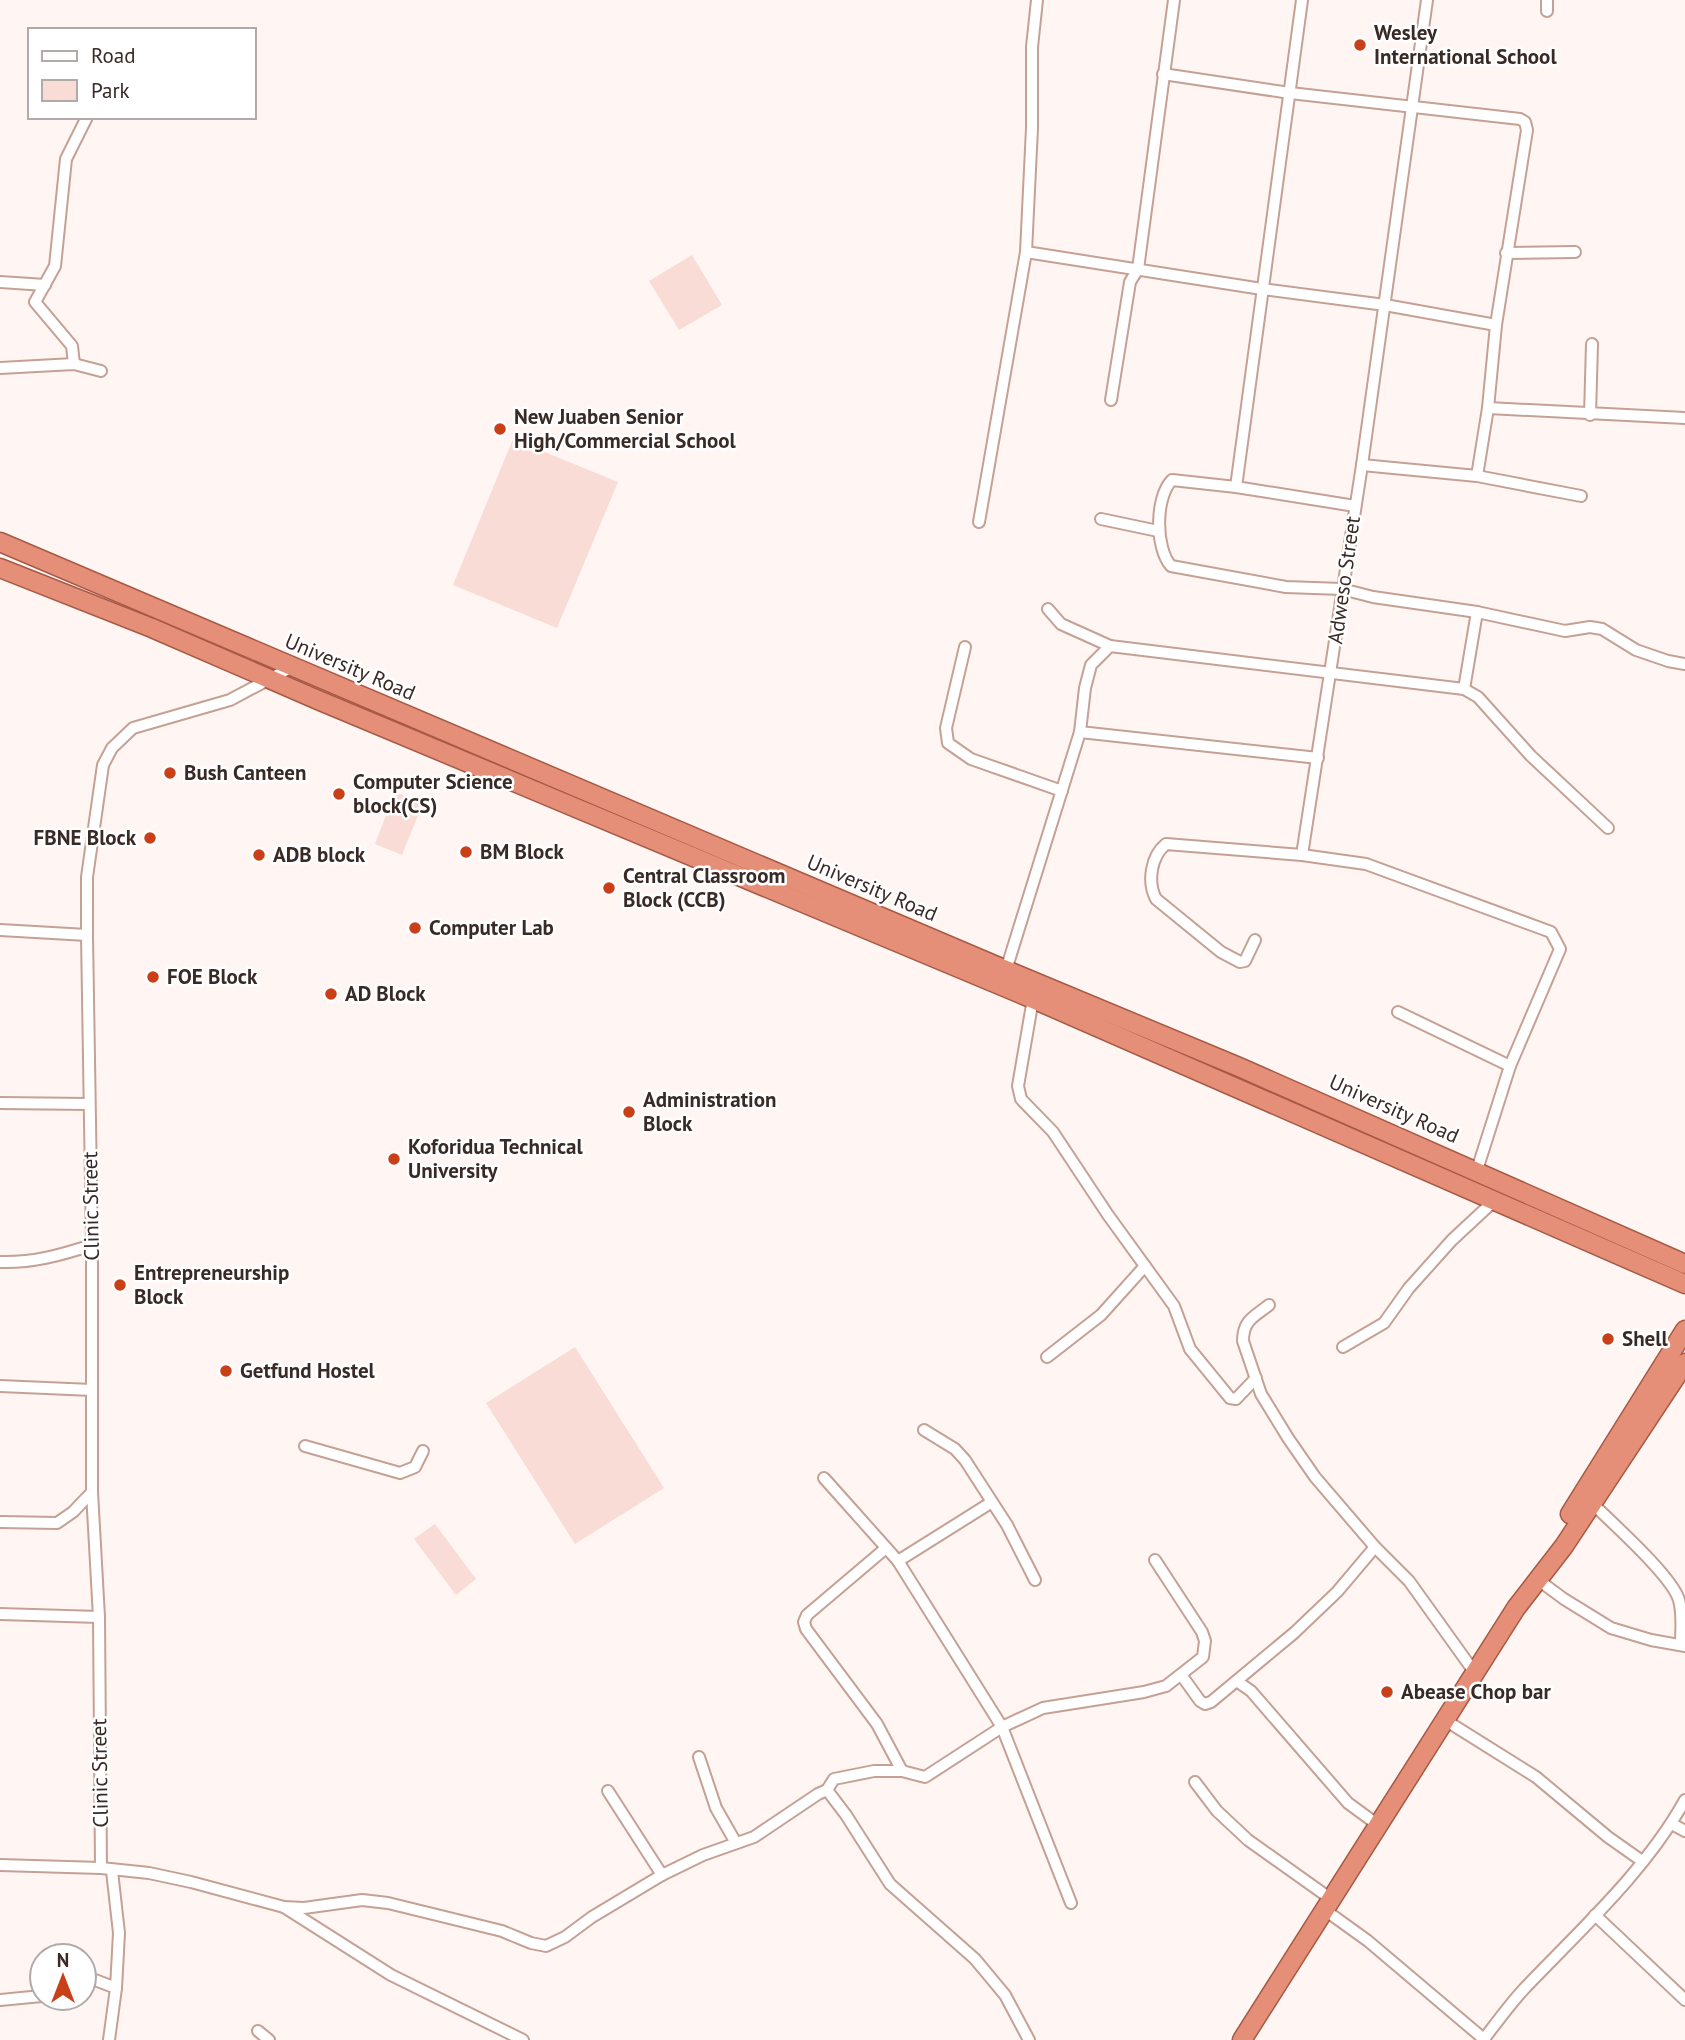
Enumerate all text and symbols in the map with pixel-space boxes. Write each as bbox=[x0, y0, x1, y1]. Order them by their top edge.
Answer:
place label: Wesley International School bbox=[1374, 19, 1557, 70]
legend bbox=[28, 28, 256, 119]
marker: Wesley International School bbox=[1352, 37, 1368, 53]
text: Road bbox=[91, 42, 135, 69]
text: Park bbox=[91, 77, 130, 104]
place label: New Juaben Senior High/Commercial School bbox=[514, 403, 737, 454]
marker: New Juaben Senior High/Commercial School bbox=[492, 421, 508, 437]
street label: Adweso Street bbox=[1321, 514, 1366, 646]
street label: University Road bbox=[281, 627, 420, 706]
place label: Bush Canteen bbox=[184, 759, 306, 786]
marker: Bush Canteen bbox=[162, 765, 178, 781]
place label: Computer Science block(CS) bbox=[353, 768, 513, 819]
marker: Computer Science block(CS) bbox=[331, 786, 347, 802]
place label: FBNE Block bbox=[34, 824, 137, 851]
marker: FBNE Block bbox=[142, 830, 158, 846]
place label: BM Block bbox=[480, 838, 564, 865]
place label: ADB block bbox=[273, 841, 366, 868]
marker: BM Block bbox=[458, 844, 474, 860]
marker: ADB block bbox=[251, 847, 267, 863]
street label: University Road bbox=[803, 848, 942, 927]
place label: Central Classroom Block (CCB) bbox=[623, 862, 785, 913]
marker: Central Classroom Block (CCB) bbox=[601, 880, 617, 896]
place label: Computer Lab bbox=[429, 914, 554, 941]
marker: Computer Lab bbox=[407, 920, 423, 936]
place label: FOE Block bbox=[167, 963, 258, 990]
marker: FOE Block bbox=[145, 969, 161, 985]
place label: AD Block bbox=[345, 980, 426, 1007]
marker: AD Block bbox=[323, 986, 339, 1002]
street label: University Road bbox=[1325, 1068, 1463, 1149]
place label: Administration Block bbox=[643, 1086, 776, 1137]
marker: Administration Block bbox=[621, 1104, 637, 1120]
place label: Koforidua Technical University bbox=[408, 1133, 584, 1184]
street label: Clinic Street bbox=[76, 1151, 105, 1261]
marker: Koforidua Technical University bbox=[386, 1151, 402, 1167]
place label: Entrepreneurship Block bbox=[134, 1259, 289, 1310]
marker: Entrepreneurship Block bbox=[112, 1277, 128, 1293]
place label: Shell bbox=[1622, 1325, 1668, 1352]
marker: Shell bbox=[1600, 1331, 1616, 1347]
place label: Getfund Hostel bbox=[240, 1357, 376, 1384]
marker: Getfund Hostel bbox=[218, 1363, 234, 1379]
place label: Abease Chop bar bbox=[1401, 1678, 1551, 1705]
marker: Abease Chop bar bbox=[1379, 1684, 1395, 1700]
street label: Clinic Street bbox=[85, 1718, 114, 1828]
north arrow bbox=[28, 1942, 98, 2012]
text: N bbox=[57, 1948, 69, 1972]

